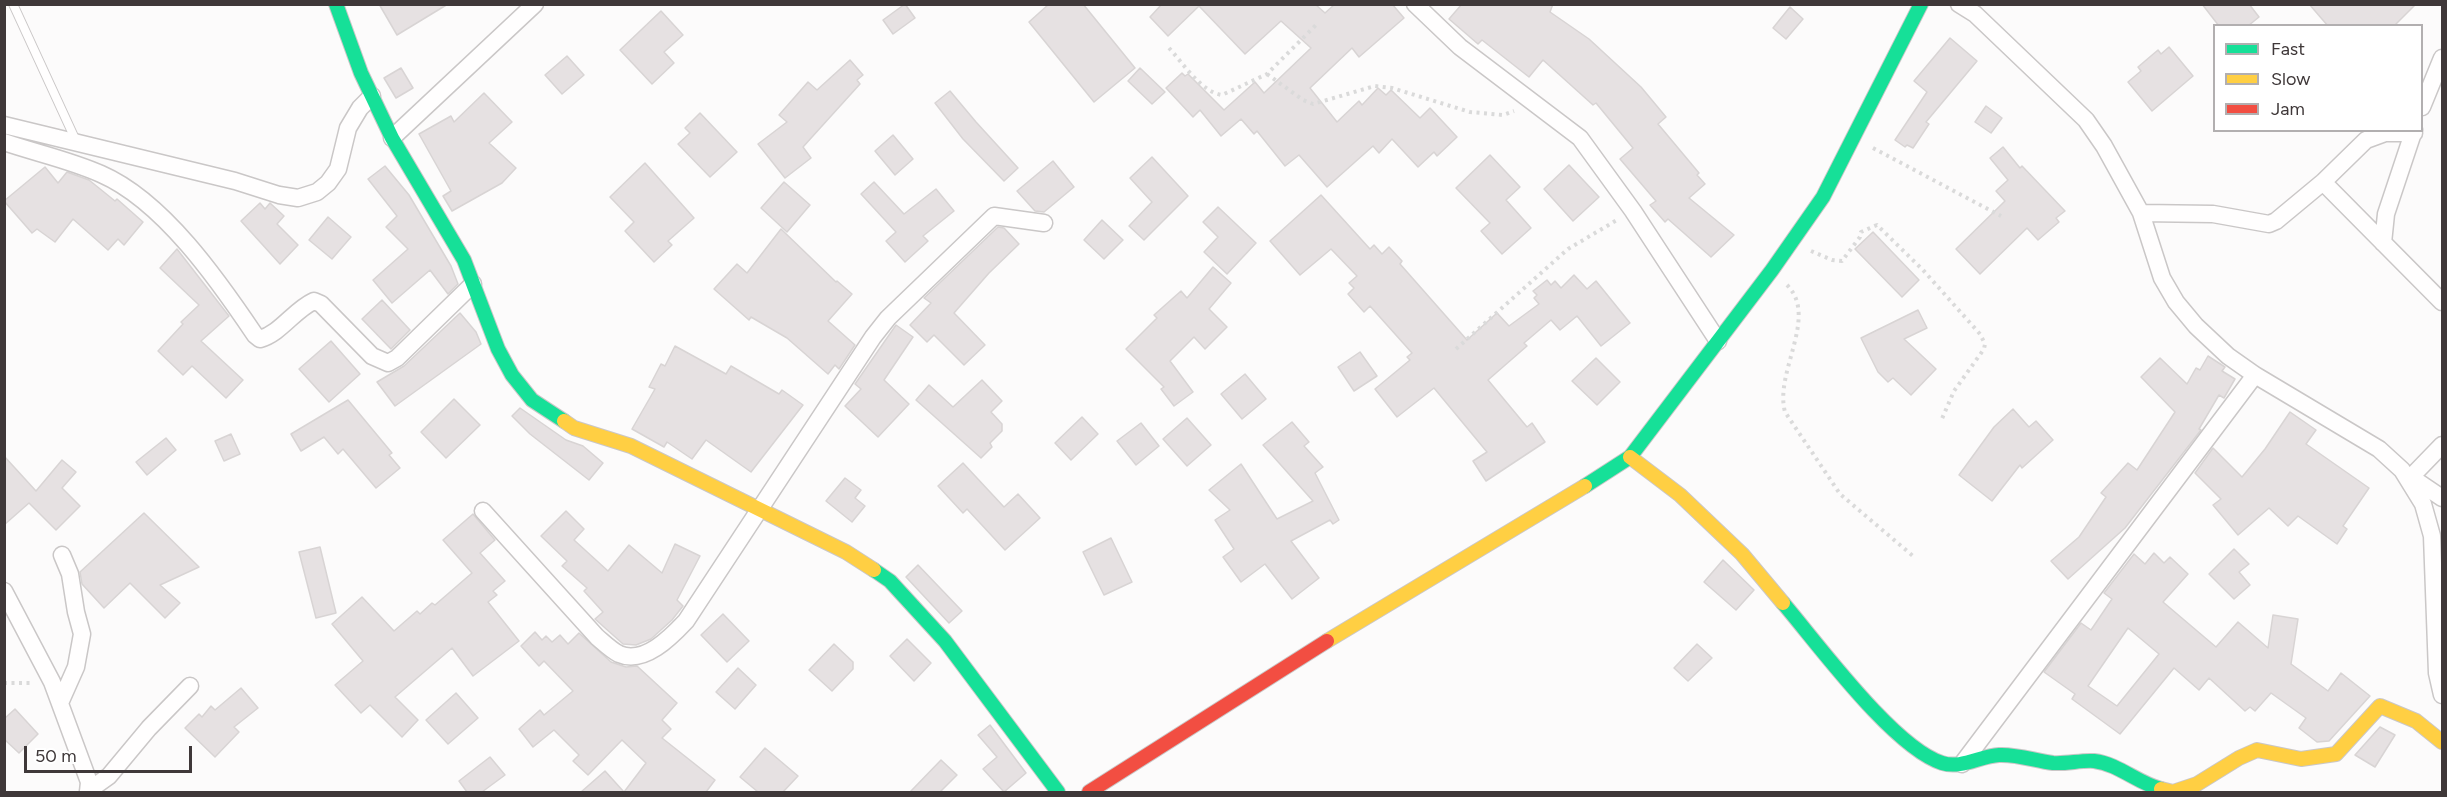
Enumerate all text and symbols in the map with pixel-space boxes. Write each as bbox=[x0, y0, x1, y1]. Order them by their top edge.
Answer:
legend bbox=[2213, 24, 2423, 132]
text: Fast bbox=[2271, 38, 2305, 60]
text: Slow bbox=[2271, 68, 2310, 90]
text: Jam bbox=[2271, 98, 2305, 120]
scale bar bbox=[27, 734, 195, 772]
text: 50 m bbox=[35, 745, 77, 767]

